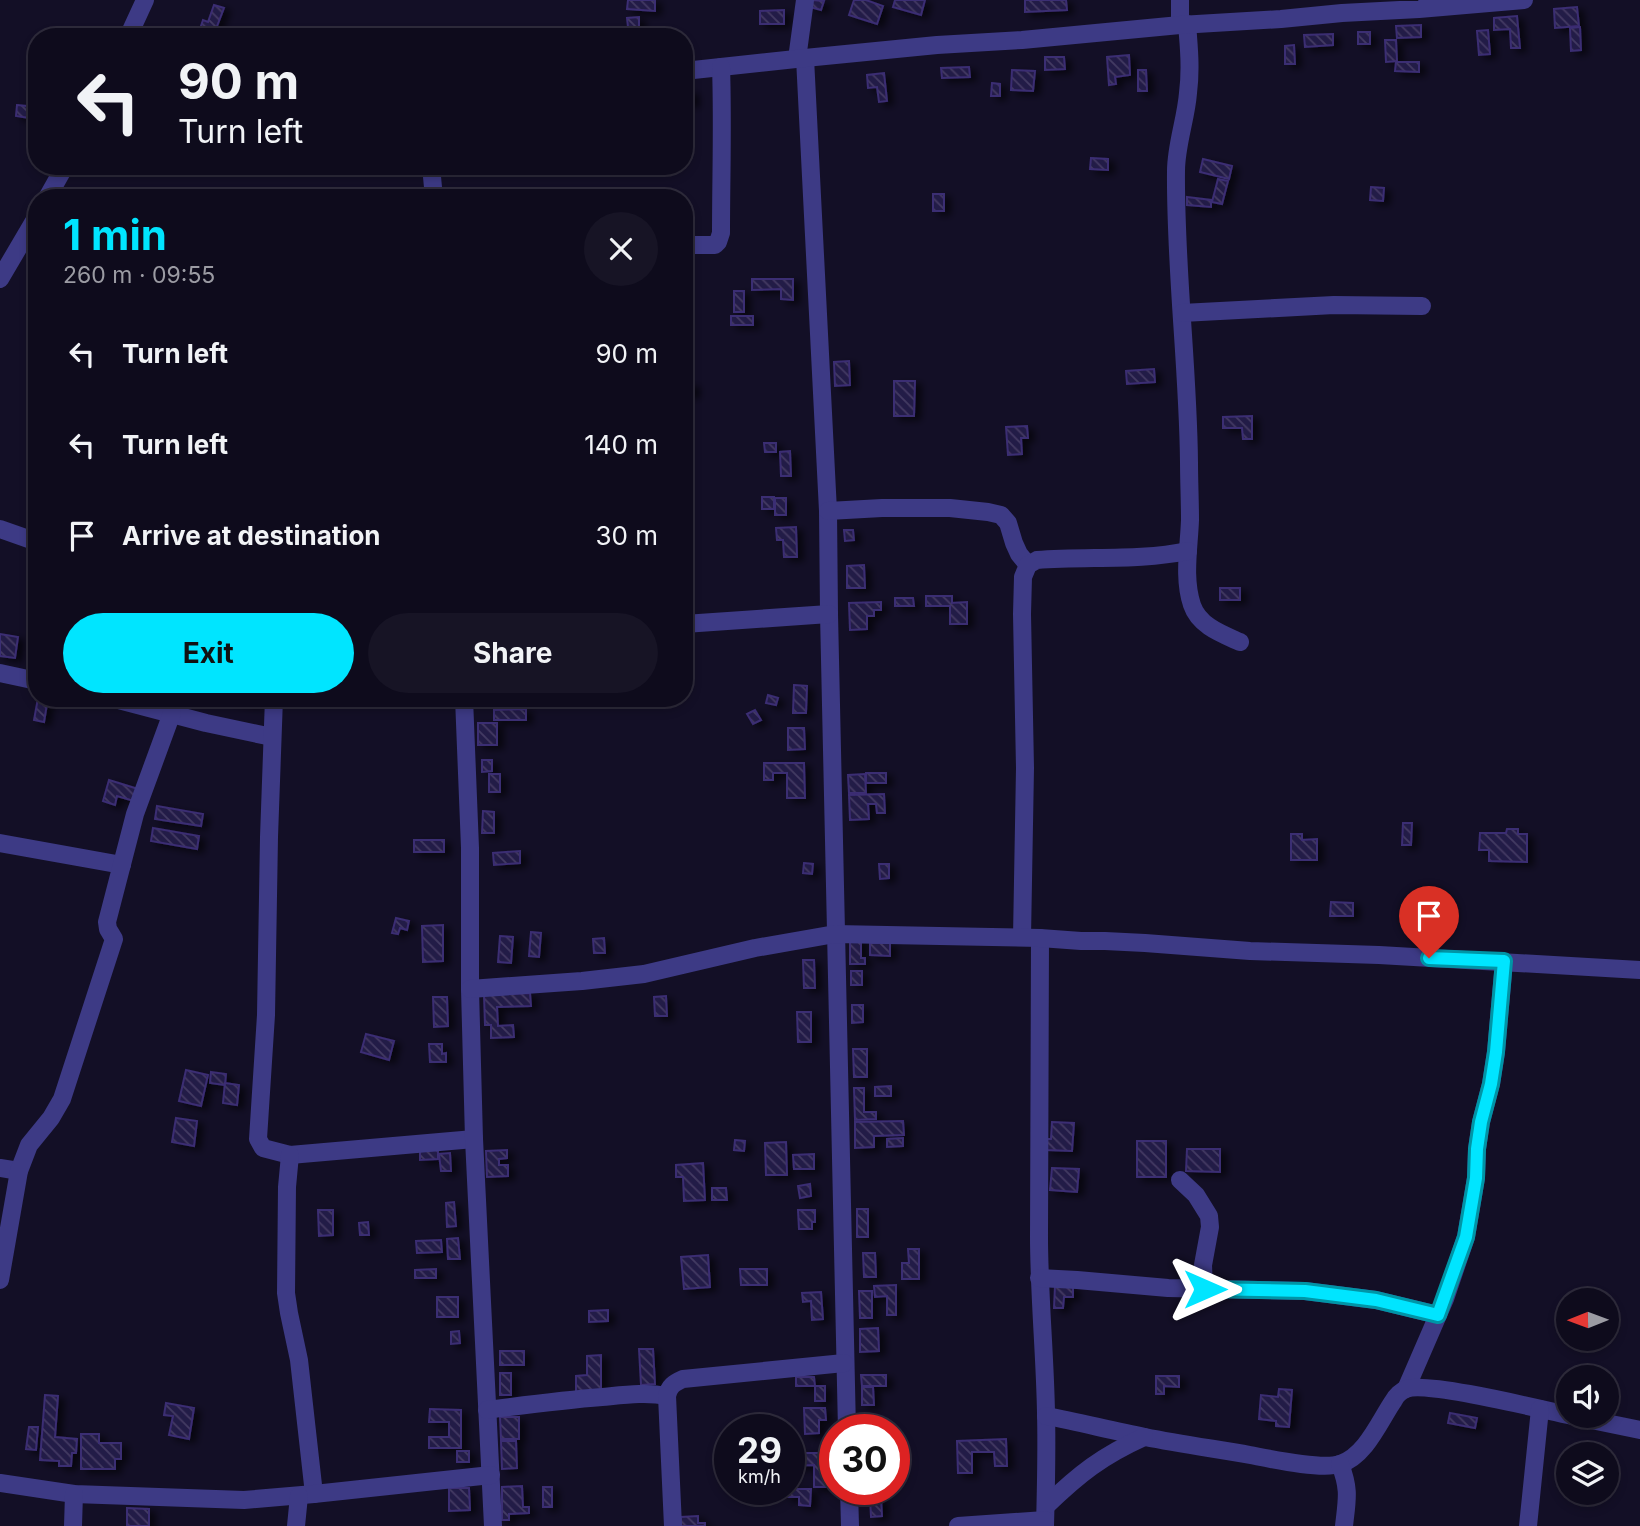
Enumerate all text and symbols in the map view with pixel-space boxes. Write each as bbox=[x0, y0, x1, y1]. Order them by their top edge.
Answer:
text: 90 m bbox=[178, 52, 299, 111]
icon: left bbox=[63, 56, 154, 147]
text: Turn left bbox=[178, 112, 303, 151]
text: 1 min bbox=[63, 209, 167, 260]
button: close bbox=[584, 212, 658, 286]
text: 260 m · 09:55 bbox=[63, 261, 215, 289]
icon: left bbox=[63, 335, 101, 373]
text: Turn left bbox=[122, 338, 228, 369]
text: 90 m bbox=[595, 338, 658, 369]
icon: left bbox=[63, 426, 101, 464]
text: Turn left bbox=[122, 429, 228, 460]
text: 140 m bbox=[584, 429, 658, 460]
icon: arrive bbox=[63, 517, 101, 555]
text: Arrive at destination bbox=[122, 520, 381, 551]
text: 30 m bbox=[595, 520, 658, 551]
button: Exit bbox=[63, 613, 354, 693]
button: Share bbox=[368, 613, 658, 693]
pin bbox=[1399, 886, 1459, 958]
icon: arrive bbox=[1410, 897, 1448, 935]
position arrow bbox=[1168, 1252, 1242, 1326]
north arrow bbox=[1556, 1288, 1619, 1351]
map controls bbox=[1556, 1288, 1619, 1505]
button: sound bbox=[1556, 1365, 1619, 1428]
speed limit sign: 30 bbox=[819, 1414, 910, 1505]
text: 29 bbox=[737, 1429, 782, 1471]
button: layers bbox=[1556, 1442, 1619, 1505]
text: km/h bbox=[738, 1466, 781, 1487]

